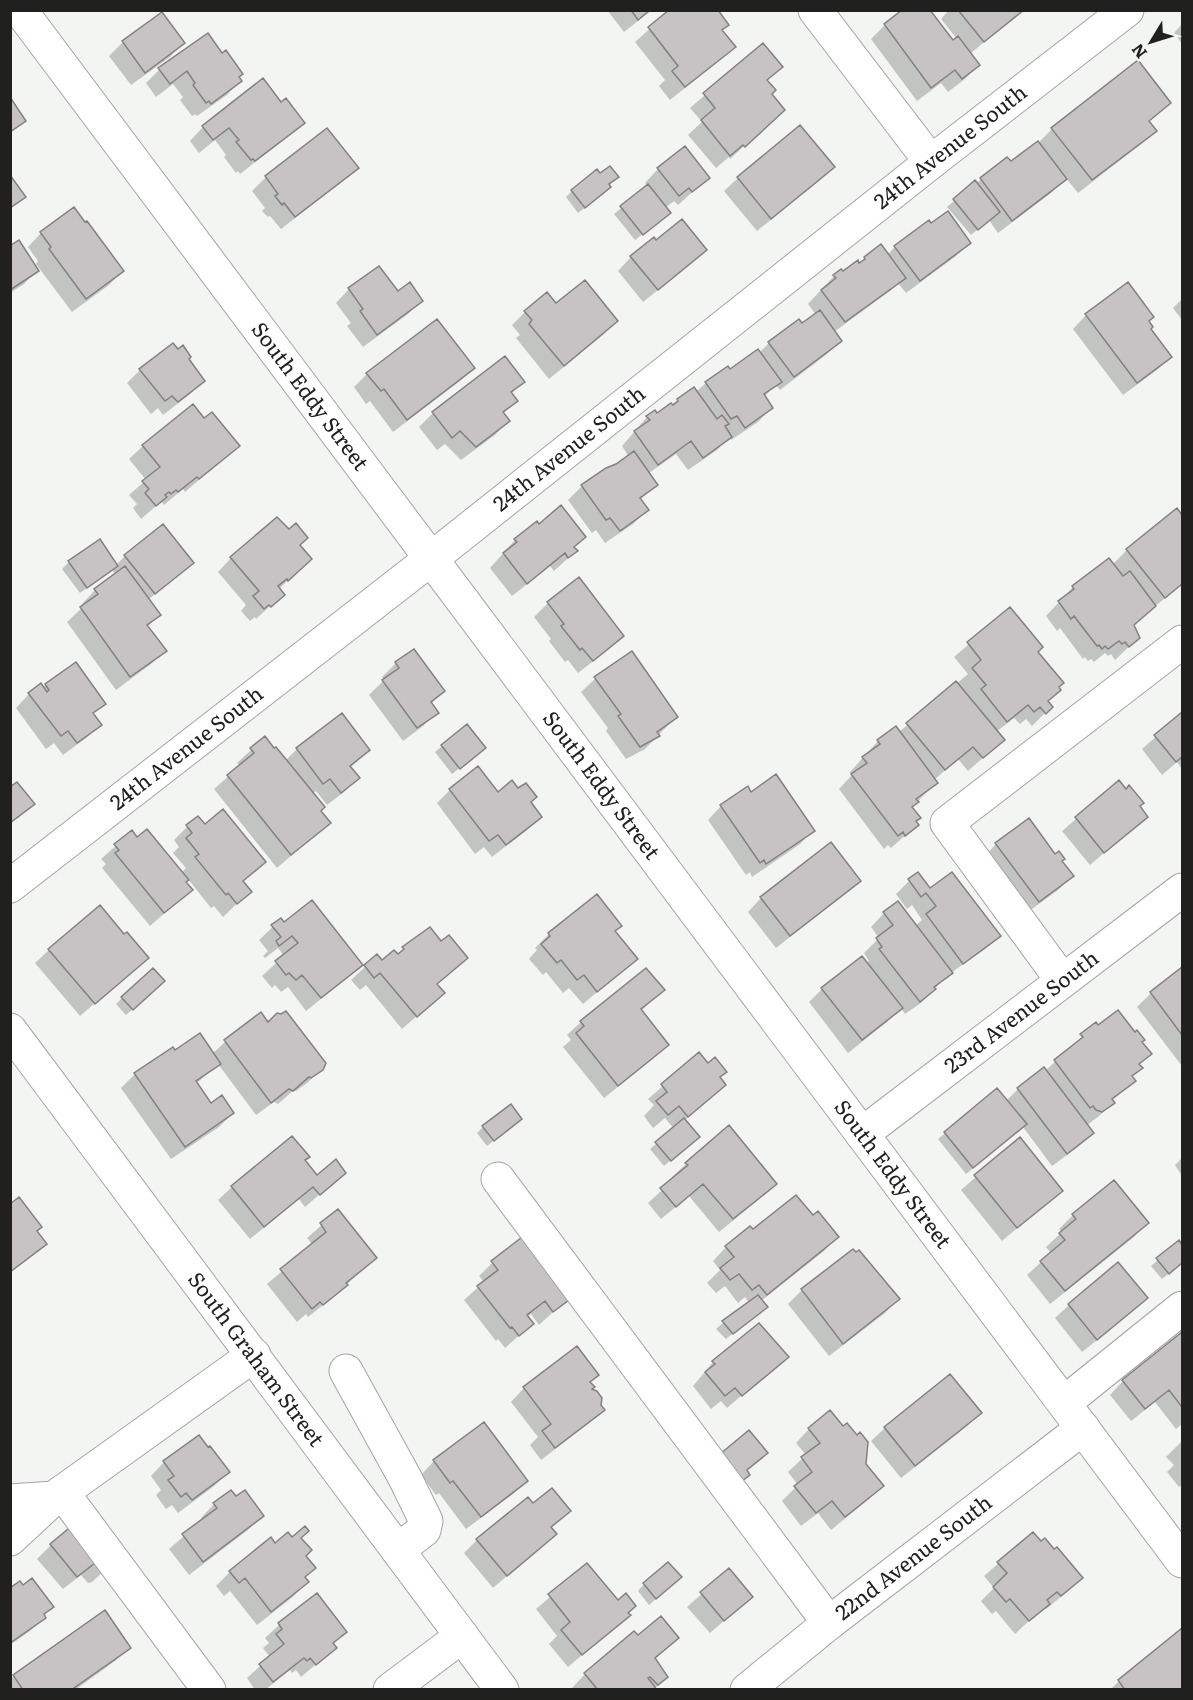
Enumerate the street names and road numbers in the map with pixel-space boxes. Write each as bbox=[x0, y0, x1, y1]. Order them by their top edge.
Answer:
street label: 24th Avenue South bbox=[866, 76, 1032, 215]
street label: South Eddy Street bbox=[246, 314, 378, 476]
street label: 24th Avenue South bbox=[485, 377, 651, 517]
street label: 24th Avenue South bbox=[102, 677, 269, 816]
street label: South Eddy Street bbox=[537, 703, 669, 865]
street label: 23rd Avenue South bbox=[937, 941, 1104, 1079]
street label: South Eddy Street bbox=[828, 1092, 961, 1254]
street label: South Graham Street bbox=[182, 1264, 333, 1452]
street label: 22nd Avenue South bbox=[828, 1486, 997, 1626]

